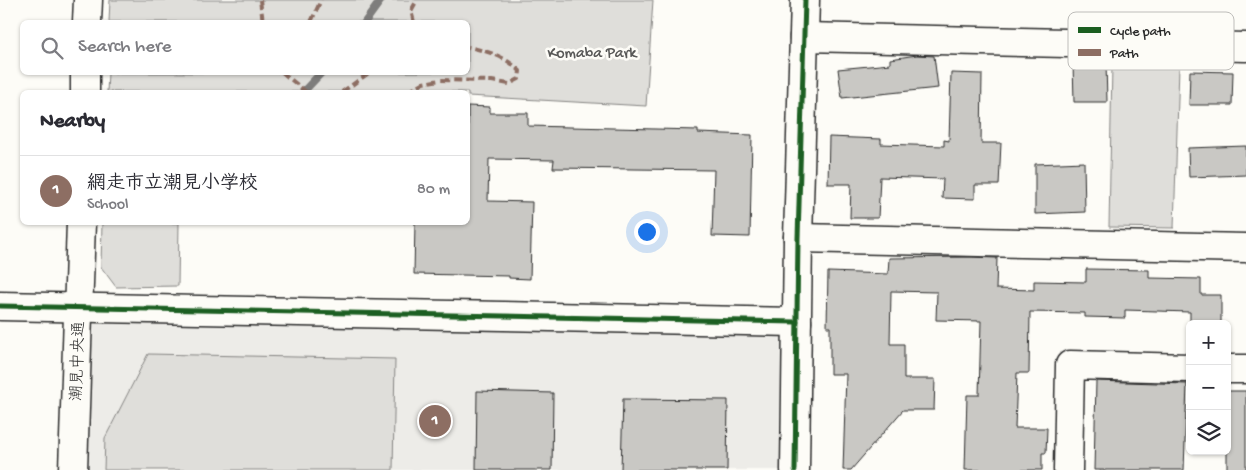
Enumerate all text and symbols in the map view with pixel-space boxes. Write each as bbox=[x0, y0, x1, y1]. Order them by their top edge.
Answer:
legend bbox=[1068, 12, 1234, 70]
search box bbox=[20, 20, 470, 75]
text: Cycle path bbox=[1110, 24, 1171, 41]
icon: search bbox=[38, 34, 66, 62]
text: Search here bbox=[78, 36, 172, 59]
park label: Komaba Park bbox=[548, 45, 638, 64]
text: Path bbox=[1109, 46, 1139, 63]
text: Nearby bbox=[40, 110, 105, 135]
text: 網走市立潮見小学校 bbox=[87, 173, 258, 196]
text: 1 bbox=[53, 181, 59, 200]
text: 80 m bbox=[417, 181, 450, 200]
text: School bbox=[87, 196, 129, 215]
your location bbox=[634, 219, 660, 245]
map controls bbox=[1186, 320, 1231, 455]
button: + bbox=[1186, 320, 1231, 365]
street label: 潮見中央通 bbox=[68, 321, 90, 401]
button: − bbox=[1186, 365, 1231, 410]
pin: 1 bbox=[419, 402, 451, 440]
button: layers bbox=[1186, 410, 1231, 455]

